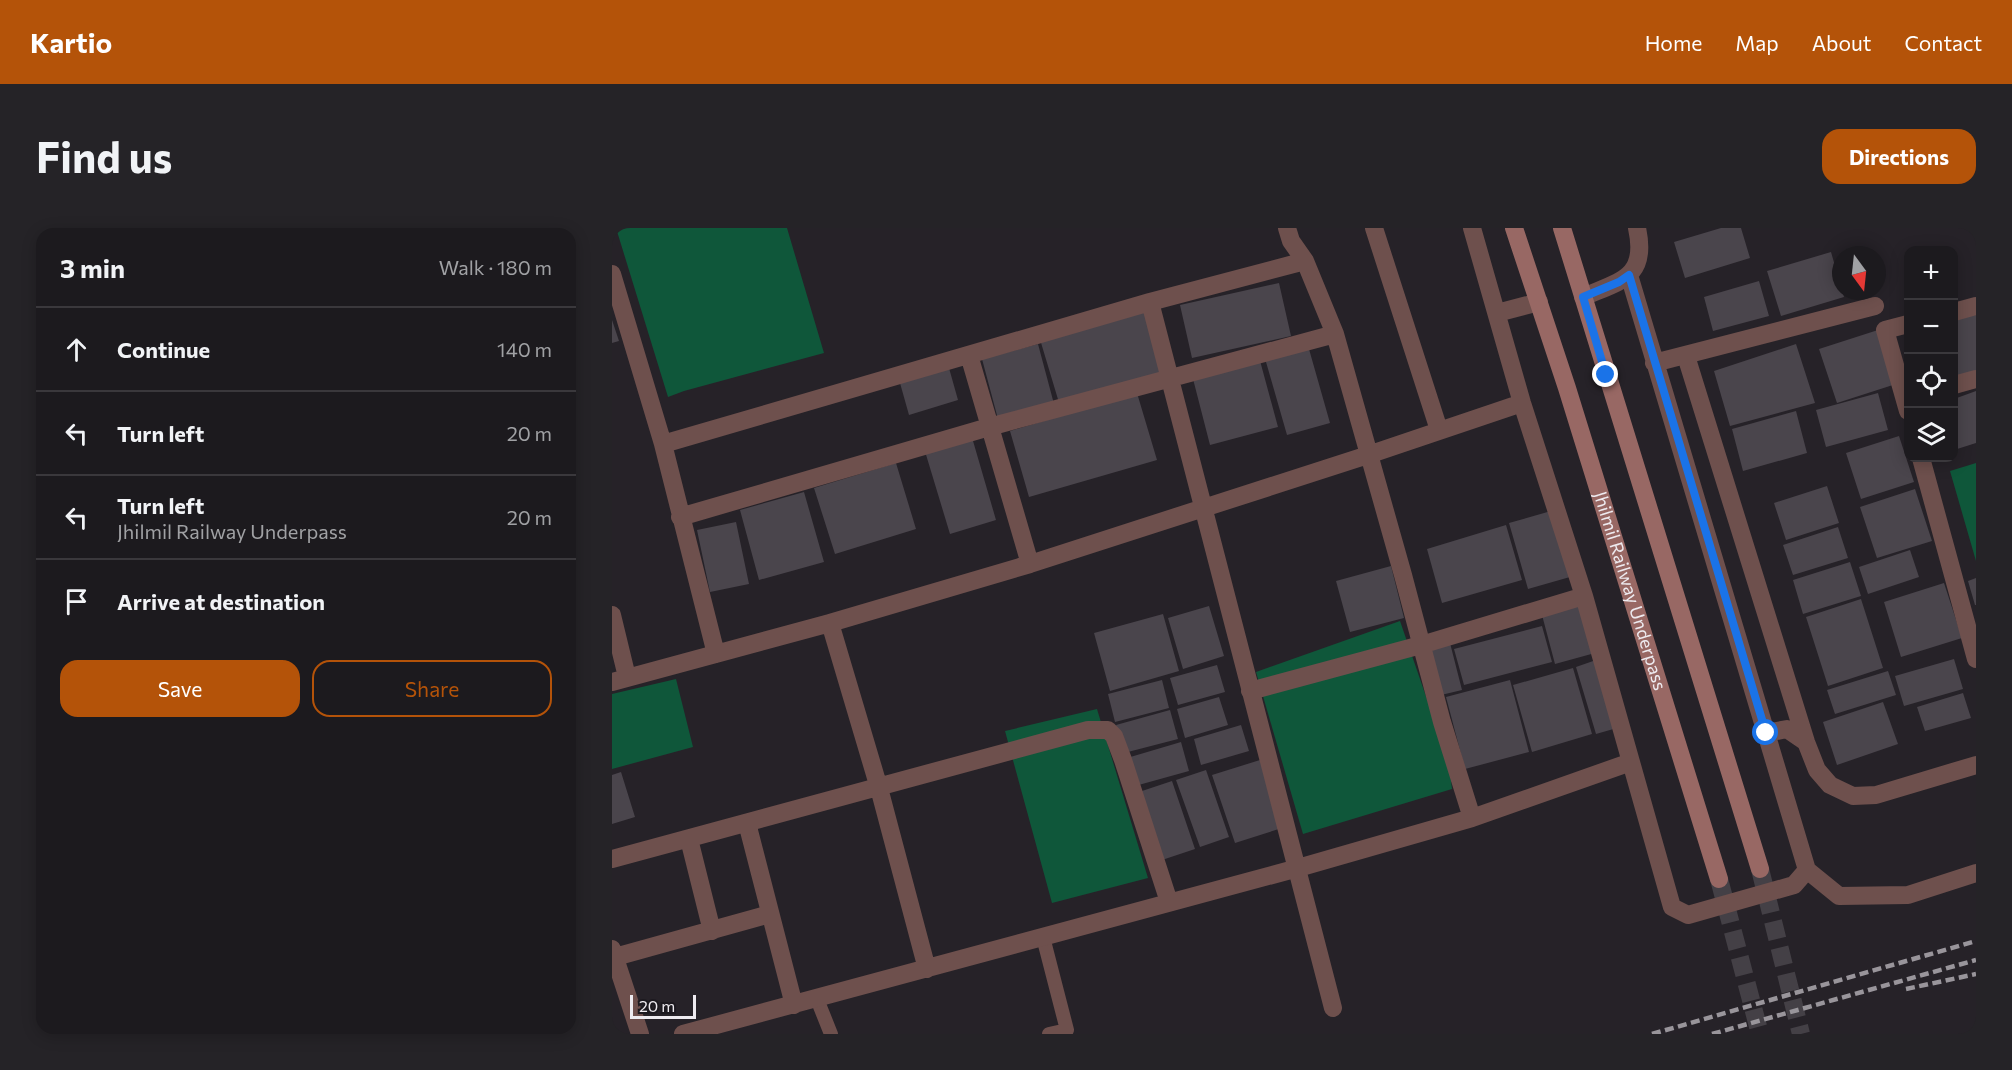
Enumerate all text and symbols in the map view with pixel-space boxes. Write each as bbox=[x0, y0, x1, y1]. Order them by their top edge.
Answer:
text: Kartio bbox=[30, 25, 112, 59]
text: Home bbox=[1645, 30, 1702, 55]
text: Map bbox=[1735, 30, 1779, 55]
text: About bbox=[1812, 30, 1871, 55]
text: Contact bbox=[1904, 30, 1982, 55]
button: Directions bbox=[1822, 129, 1976, 184]
text: Find us bbox=[36, 130, 172, 182]
north arrow bbox=[1832, 246, 1886, 300]
map controls bbox=[1904, 246, 1958, 462]
button: + bbox=[1904, 246, 1958, 300]
text: 3 min bbox=[60, 252, 125, 283]
text: Walk · 180 m bbox=[439, 255, 552, 279]
button: − bbox=[1904, 300, 1958, 354]
icon: ahead bbox=[60, 333, 93, 366]
text: Continue bbox=[117, 336, 210, 363]
text: 140 m bbox=[497, 337, 552, 361]
button: locate bbox=[1904, 354, 1958, 408]
route end bbox=[1592, 361, 1618, 387]
button: layers bbox=[1904, 408, 1958, 462]
icon: left bbox=[60, 417, 93, 450]
text: Turn left bbox=[117, 420, 204, 447]
text: 20 m bbox=[507, 421, 552, 445]
street label: Jhilmil Railway Underpass bbox=[1590, 488, 1672, 693]
text: Turn left bbox=[117, 492, 204, 519]
icon: left bbox=[60, 501, 93, 534]
text: 20 m bbox=[507, 505, 552, 529]
text: Jhilmil Railway Underpass bbox=[117, 519, 347, 543]
icon: arrive bbox=[60, 585, 93, 618]
text: Arrive at destination bbox=[117, 588, 325, 615]
button: Save bbox=[60, 660, 300, 717]
button: Share bbox=[312, 660, 552, 717]
route start bbox=[1752, 719, 1778, 745]
scale bar bbox=[630, 992, 696, 1020]
text: 20 m bbox=[639, 996, 675, 1015]

